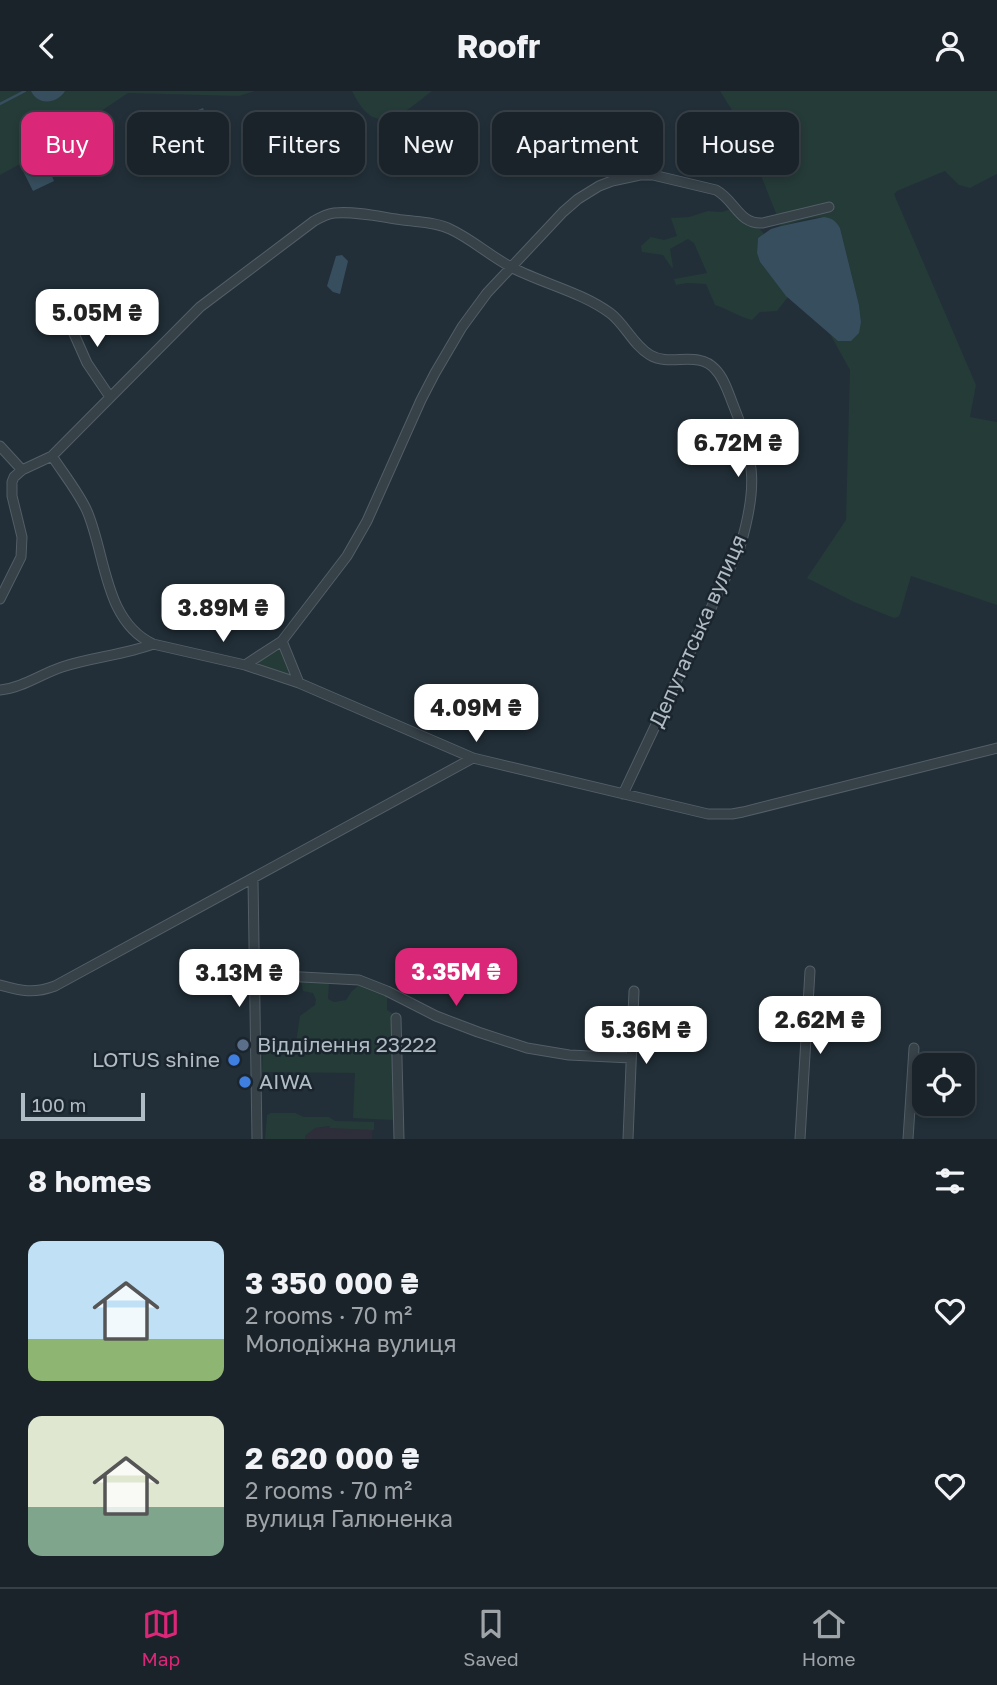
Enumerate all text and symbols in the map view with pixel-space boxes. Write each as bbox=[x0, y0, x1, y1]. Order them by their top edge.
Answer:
icon: back bbox=[28, 27, 66, 65]
text: Roofr bbox=[456, 27, 541, 65]
icon: person bbox=[931, 27, 969, 65]
chip: Buy bbox=[21, 112, 113, 175]
chip: Rent bbox=[127, 112, 229, 175]
chip: Filters bbox=[243, 112, 365, 175]
chip: New bbox=[379, 112, 478, 175]
chip: Apartment bbox=[492, 112, 663, 175]
chip: House bbox=[677, 112, 799, 175]
pin: 5.05M ₴ bbox=[32, 289, 162, 349]
text: 5.05M ₴ bbox=[52, 298, 142, 326]
pin: 6.72M ₴ bbox=[673, 419, 803, 479]
text: 6.72M ₴ bbox=[694, 428, 782, 456]
street label: Депутатська вулиця bbox=[643, 530, 751, 731]
pin: 3.89M ₴ bbox=[158, 585, 288, 644]
text: 3.89M ₴ bbox=[178, 593, 268, 621]
pin: 4.09M ₴ bbox=[411, 685, 541, 744]
text: 4.09M ₴ bbox=[430, 693, 522, 721]
pin: 3.13M ₴ bbox=[174, 949, 304, 1009]
pin: 3.35M ₴ bbox=[391, 949, 521, 1008]
text: 3.35M ₴ bbox=[411, 957, 501, 985]
text: 3.13M ₴ bbox=[195, 958, 283, 986]
pin: 2.62M ₴ bbox=[755, 997, 885, 1056]
text: 2.62M ₴ bbox=[775, 1005, 865, 1033]
pin: 5.36M ₴ bbox=[581, 1007, 711, 1066]
text: 5.36M ₴ bbox=[601, 1015, 691, 1043]
place label: Відділення 23222 bbox=[257, 1031, 437, 1057]
marker: Відділення 23222 bbox=[235, 1037, 251, 1053]
place label: LOTUS shine bbox=[92, 1046, 220, 1072]
marker: LOTUS shine bbox=[226, 1052, 242, 1068]
map controls bbox=[912, 1053, 975, 1116]
button: locate bbox=[912, 1053, 975, 1116]
place label: AIWA bbox=[259, 1068, 313, 1094]
marker: AIWA bbox=[237, 1074, 253, 1090]
scale bar bbox=[21, 1090, 145, 1122]
text: 100 m bbox=[32, 1093, 86, 1116]
icon: filters bbox=[931, 1162, 969, 1200]
text: 8 homes bbox=[28, 1163, 152, 1199]
text: 3 350 000 ₴ bbox=[245, 1265, 419, 1301]
icon: home bbox=[84, 1269, 168, 1353]
icon: heart bbox=[931, 1292, 969, 1330]
text: 2 rooms · 70 m² bbox=[245, 1301, 412, 1329]
text: Молодіжна вулиця bbox=[245, 1329, 457, 1357]
text: 2 620 000 ₴ bbox=[245, 1440, 419, 1476]
icon: home bbox=[84, 1444, 168, 1528]
icon: heart bbox=[931, 1467, 969, 1505]
text: 2 rooms · 70 m² bbox=[245, 1476, 412, 1504]
text: вулиця Галюненка bbox=[245, 1504, 453, 1532]
tab: Map bbox=[142, 1605, 180, 1670]
tab: Saved bbox=[463, 1605, 519, 1670]
tab: Home bbox=[802, 1605, 855, 1670]

